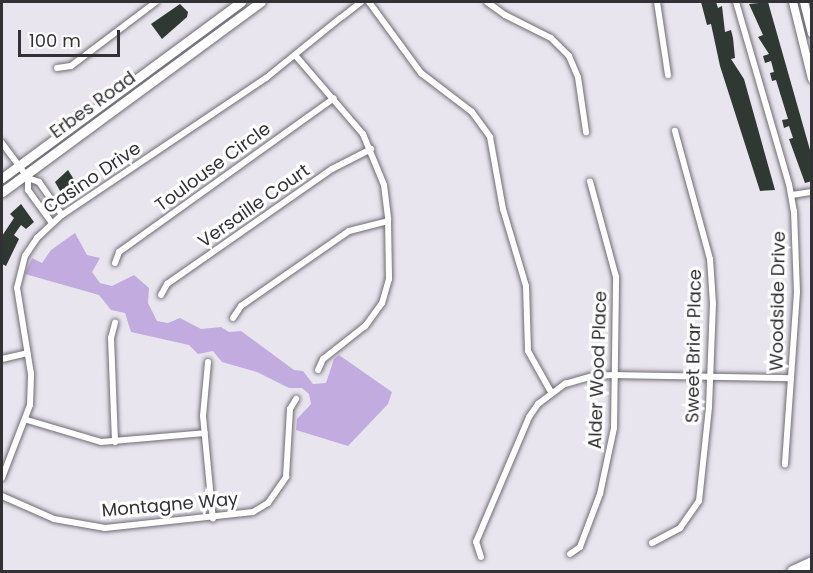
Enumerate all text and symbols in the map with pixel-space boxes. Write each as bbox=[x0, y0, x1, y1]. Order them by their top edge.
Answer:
scale bar bbox=[21, 18, 123, 56]
text: 100 m bbox=[29, 28, 81, 53]
street label: Erbes Road bbox=[46, 67, 140, 143]
street label: Toulouse Circle bbox=[151, 118, 275, 216]
street label: Casino Drive bbox=[39, 137, 145, 219]
street label: Versaille Court bbox=[194, 160, 314, 252]
street label: Woodside Drive bbox=[766, 231, 790, 371]
street label: Sweet Briar Place bbox=[682, 269, 706, 423]
street label: Alder Wood Place bbox=[584, 291, 612, 449]
street label: Montagne Way bbox=[101, 488, 239, 522]

